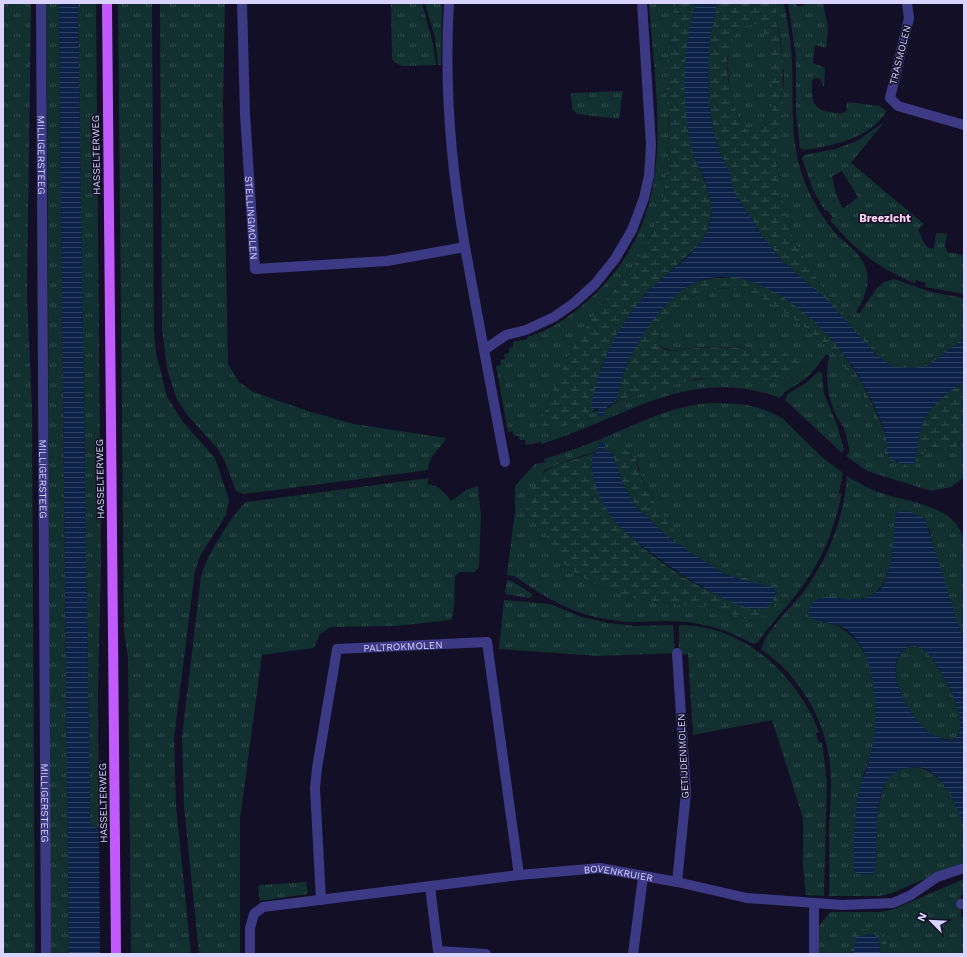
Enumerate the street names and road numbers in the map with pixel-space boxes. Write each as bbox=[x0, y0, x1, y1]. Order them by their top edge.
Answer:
street label: TRASMOLEN bbox=[887, 24, 913, 86]
street label: HASSELTERWEG bbox=[90, 115, 102, 195]
street label: MILLIGERSTEEG bbox=[36, 116, 48, 194]
street label: STELLINGMOLEN bbox=[244, 176, 260, 260]
street label: HASSELTERWEG bbox=[94, 439, 106, 519]
street label: MILLIGERSTEEG bbox=[38, 440, 49, 518]
street label: PALTROKMOLEN bbox=[363, 639, 443, 653]
street label: GETIJDENMOLEN bbox=[675, 713, 691, 799]
street label: HASSELTERWEG bbox=[97, 763, 109, 843]
street label: MILLIGERSTEEG bbox=[39, 764, 51, 842]
street label: BOVENKRUIER bbox=[583, 862, 654, 883]

